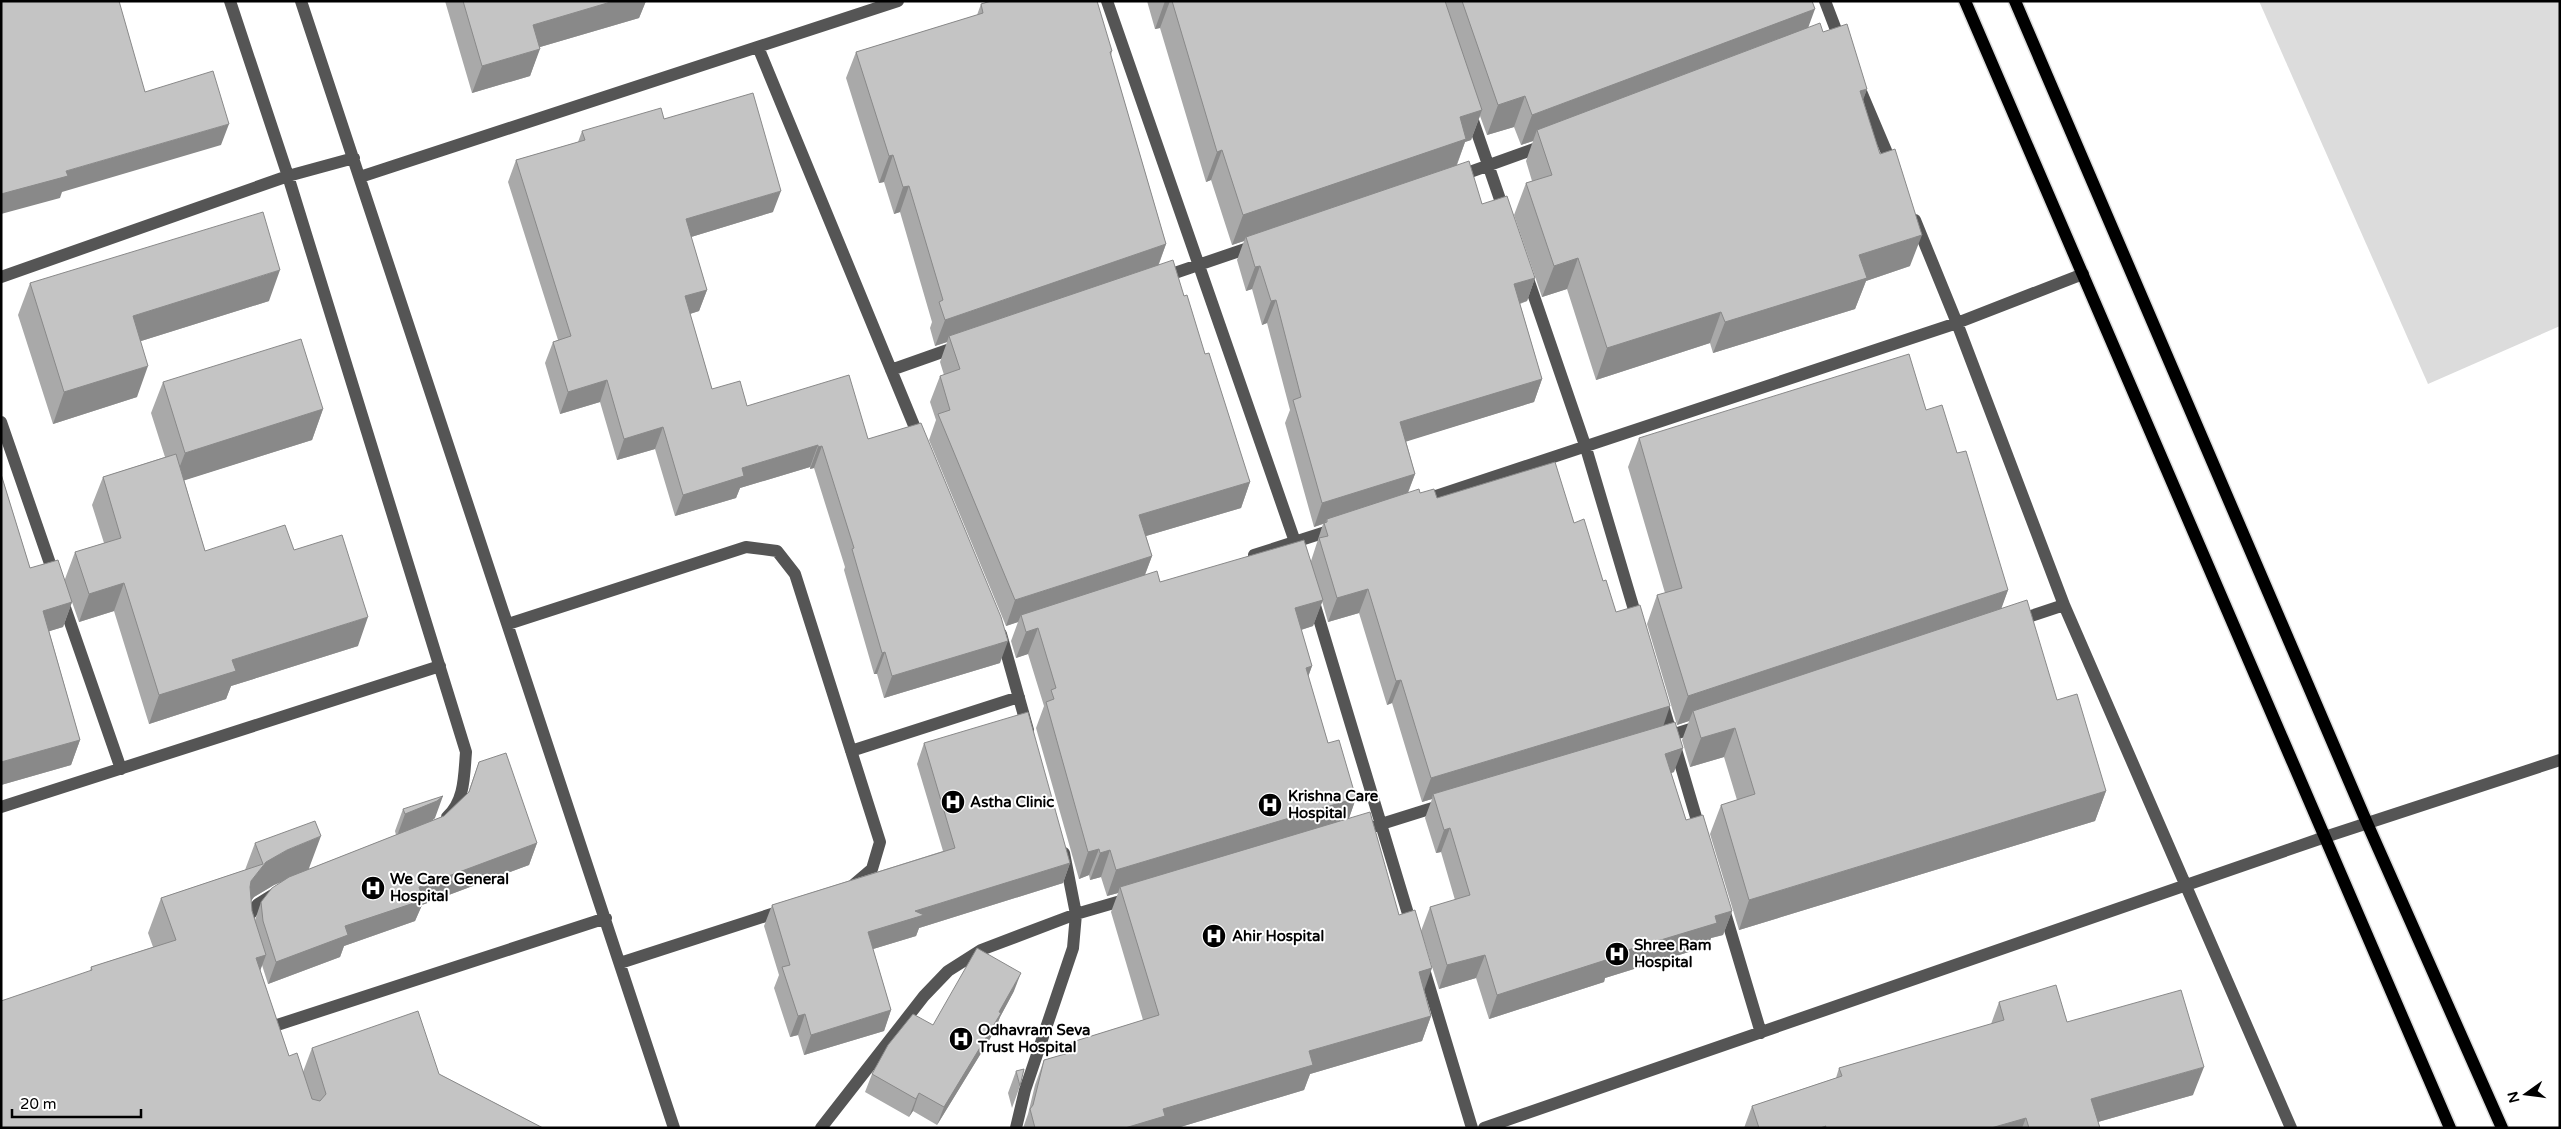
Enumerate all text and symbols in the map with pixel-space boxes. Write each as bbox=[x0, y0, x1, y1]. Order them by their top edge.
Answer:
place label: Krishna Care Hospital bbox=[1288, 787, 1379, 823]
hospital icon: Astha Clinic bbox=[940, 789, 966, 815]
hospital icon: Krishna Care Hospital bbox=[1257, 792, 1283, 818]
place label: Astha Clinic bbox=[970, 793, 1054, 811]
place label: We Care General Hospital bbox=[390, 870, 509, 906]
hospital icon: We Care General Hospital bbox=[360, 875, 386, 901]
hospital icon: Ahir Hospital bbox=[1201, 923, 1227, 949]
place label: Ahir Hospital bbox=[1232, 927, 1324, 946]
place label: Shree Ram Hospital bbox=[1634, 936, 1712, 972]
hospital icon: Shree Ram Hospital bbox=[1604, 941, 1630, 967]
place label: Odhavram Seva Trust Hospital bbox=[977, 1021, 1091, 1057]
hospital icon: Odhavram Seva Trust Hospital bbox=[948, 1026, 974, 1052]
north arrow bbox=[2501, 1069, 2551, 1119]
scale bar bbox=[12, 1086, 141, 1118]
text: N bbox=[2504, 1090, 2523, 1105]
text: 20 m bbox=[20, 1095, 57, 1113]

